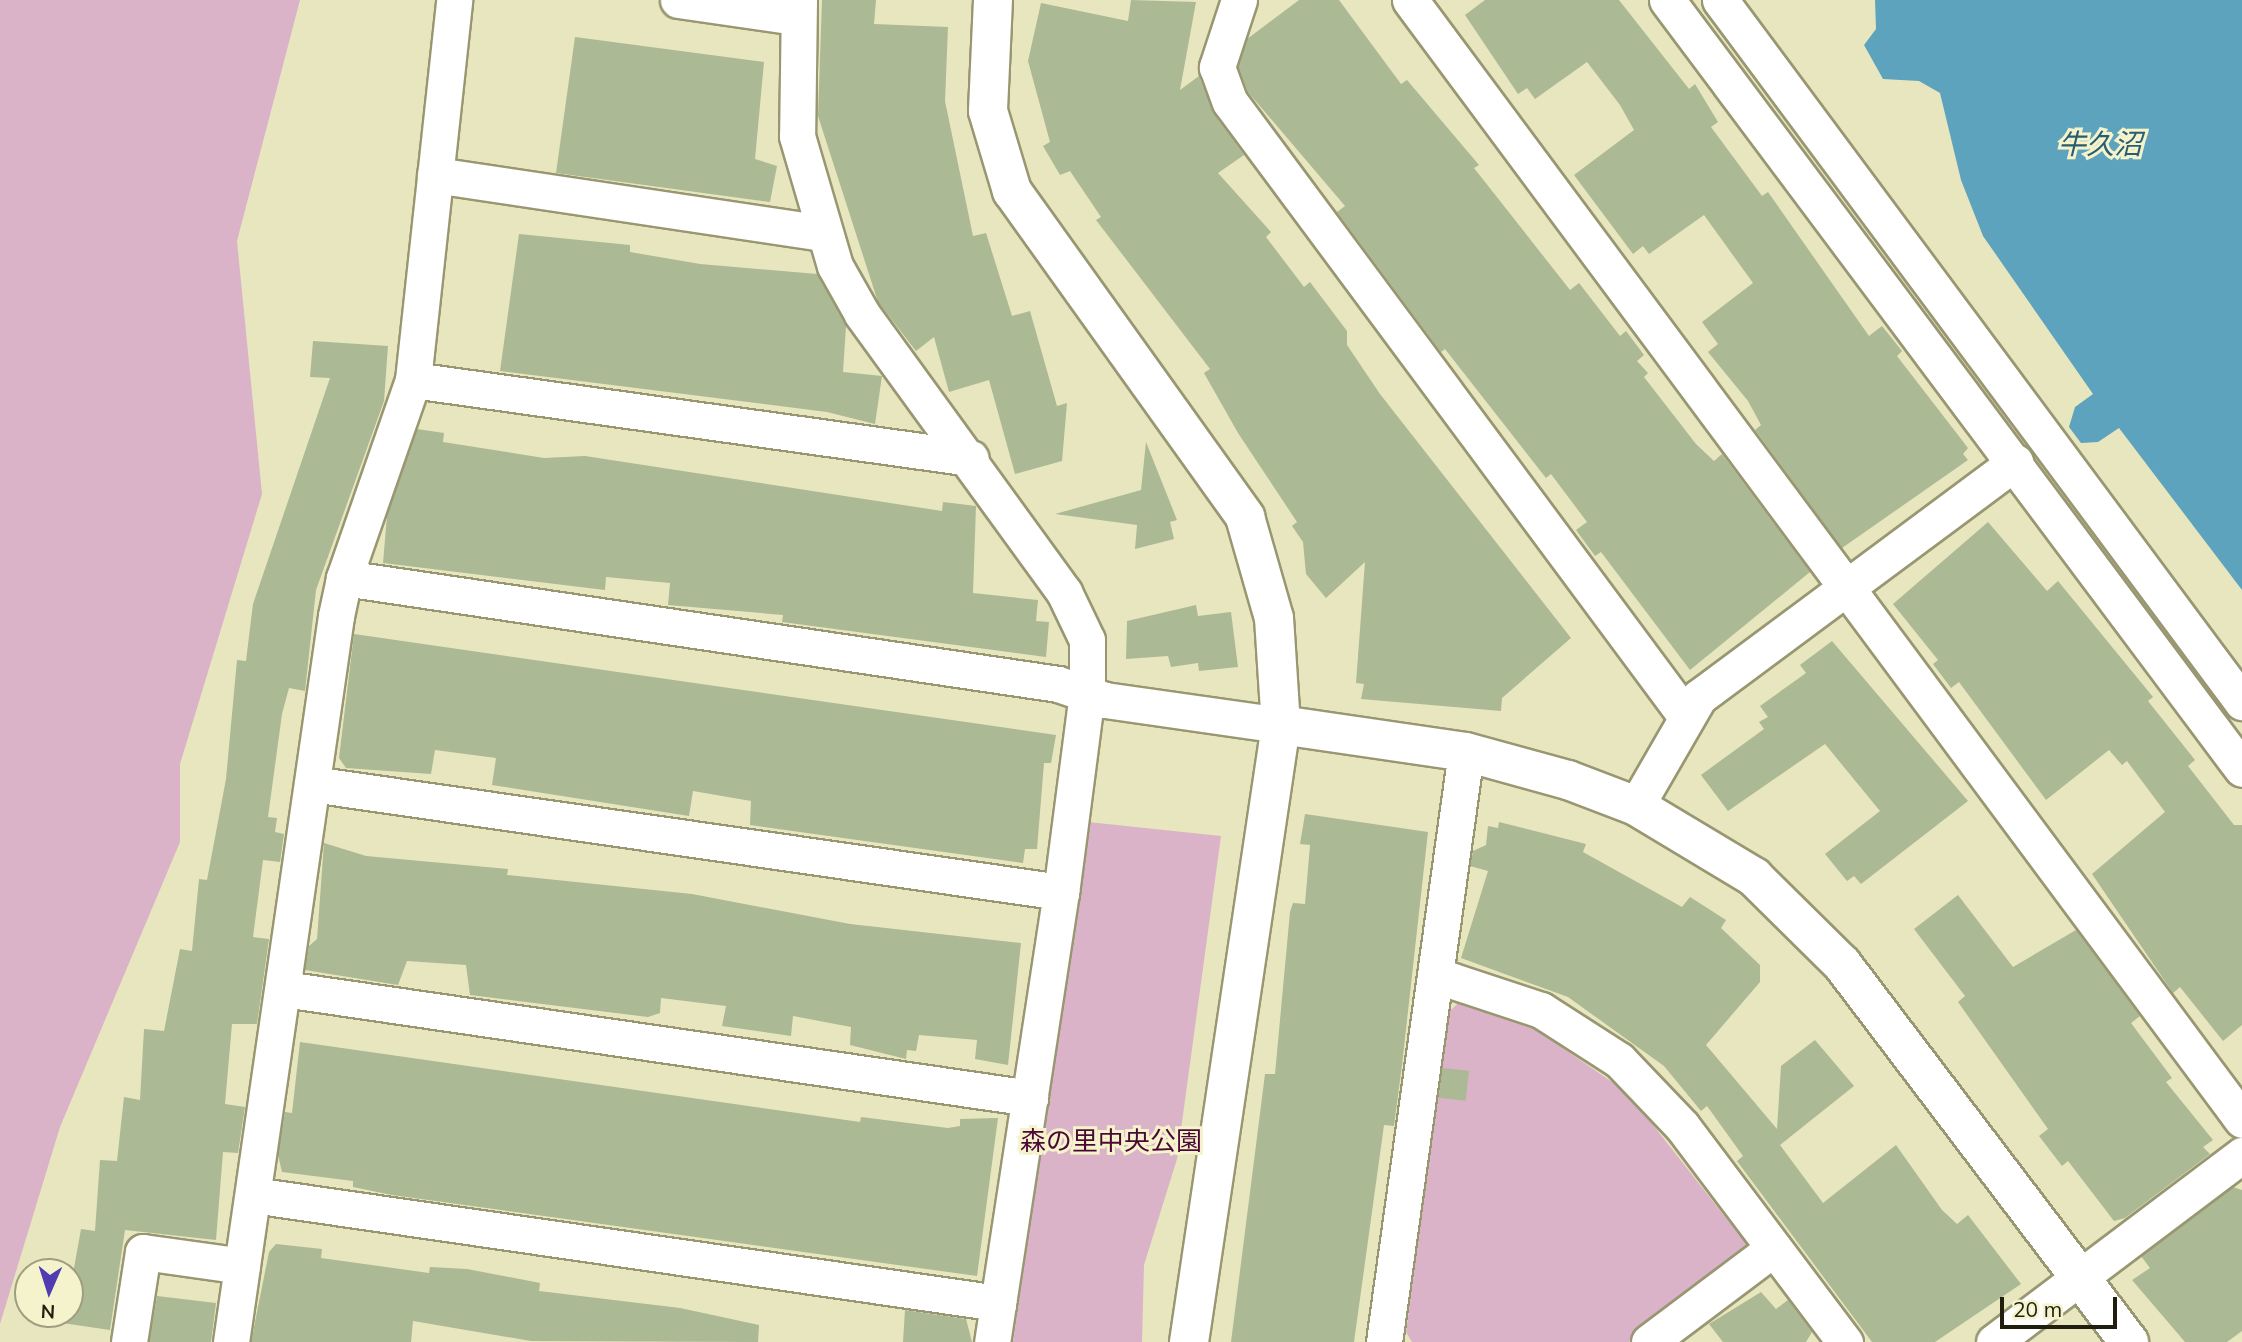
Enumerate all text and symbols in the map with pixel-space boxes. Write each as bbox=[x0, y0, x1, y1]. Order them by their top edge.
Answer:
water label: 牛久沼 bbox=[2058, 127, 2142, 161]
park label: 森の里中央公園 bbox=[1020, 1125, 1202, 1157]
north arrow bbox=[14, 1258, 84, 1328]
scale bar bbox=[2004, 1282, 2121, 1326]
text: 20 m bbox=[2013, 1296, 2062, 1322]
text: N bbox=[40, 1300, 56, 1324]

